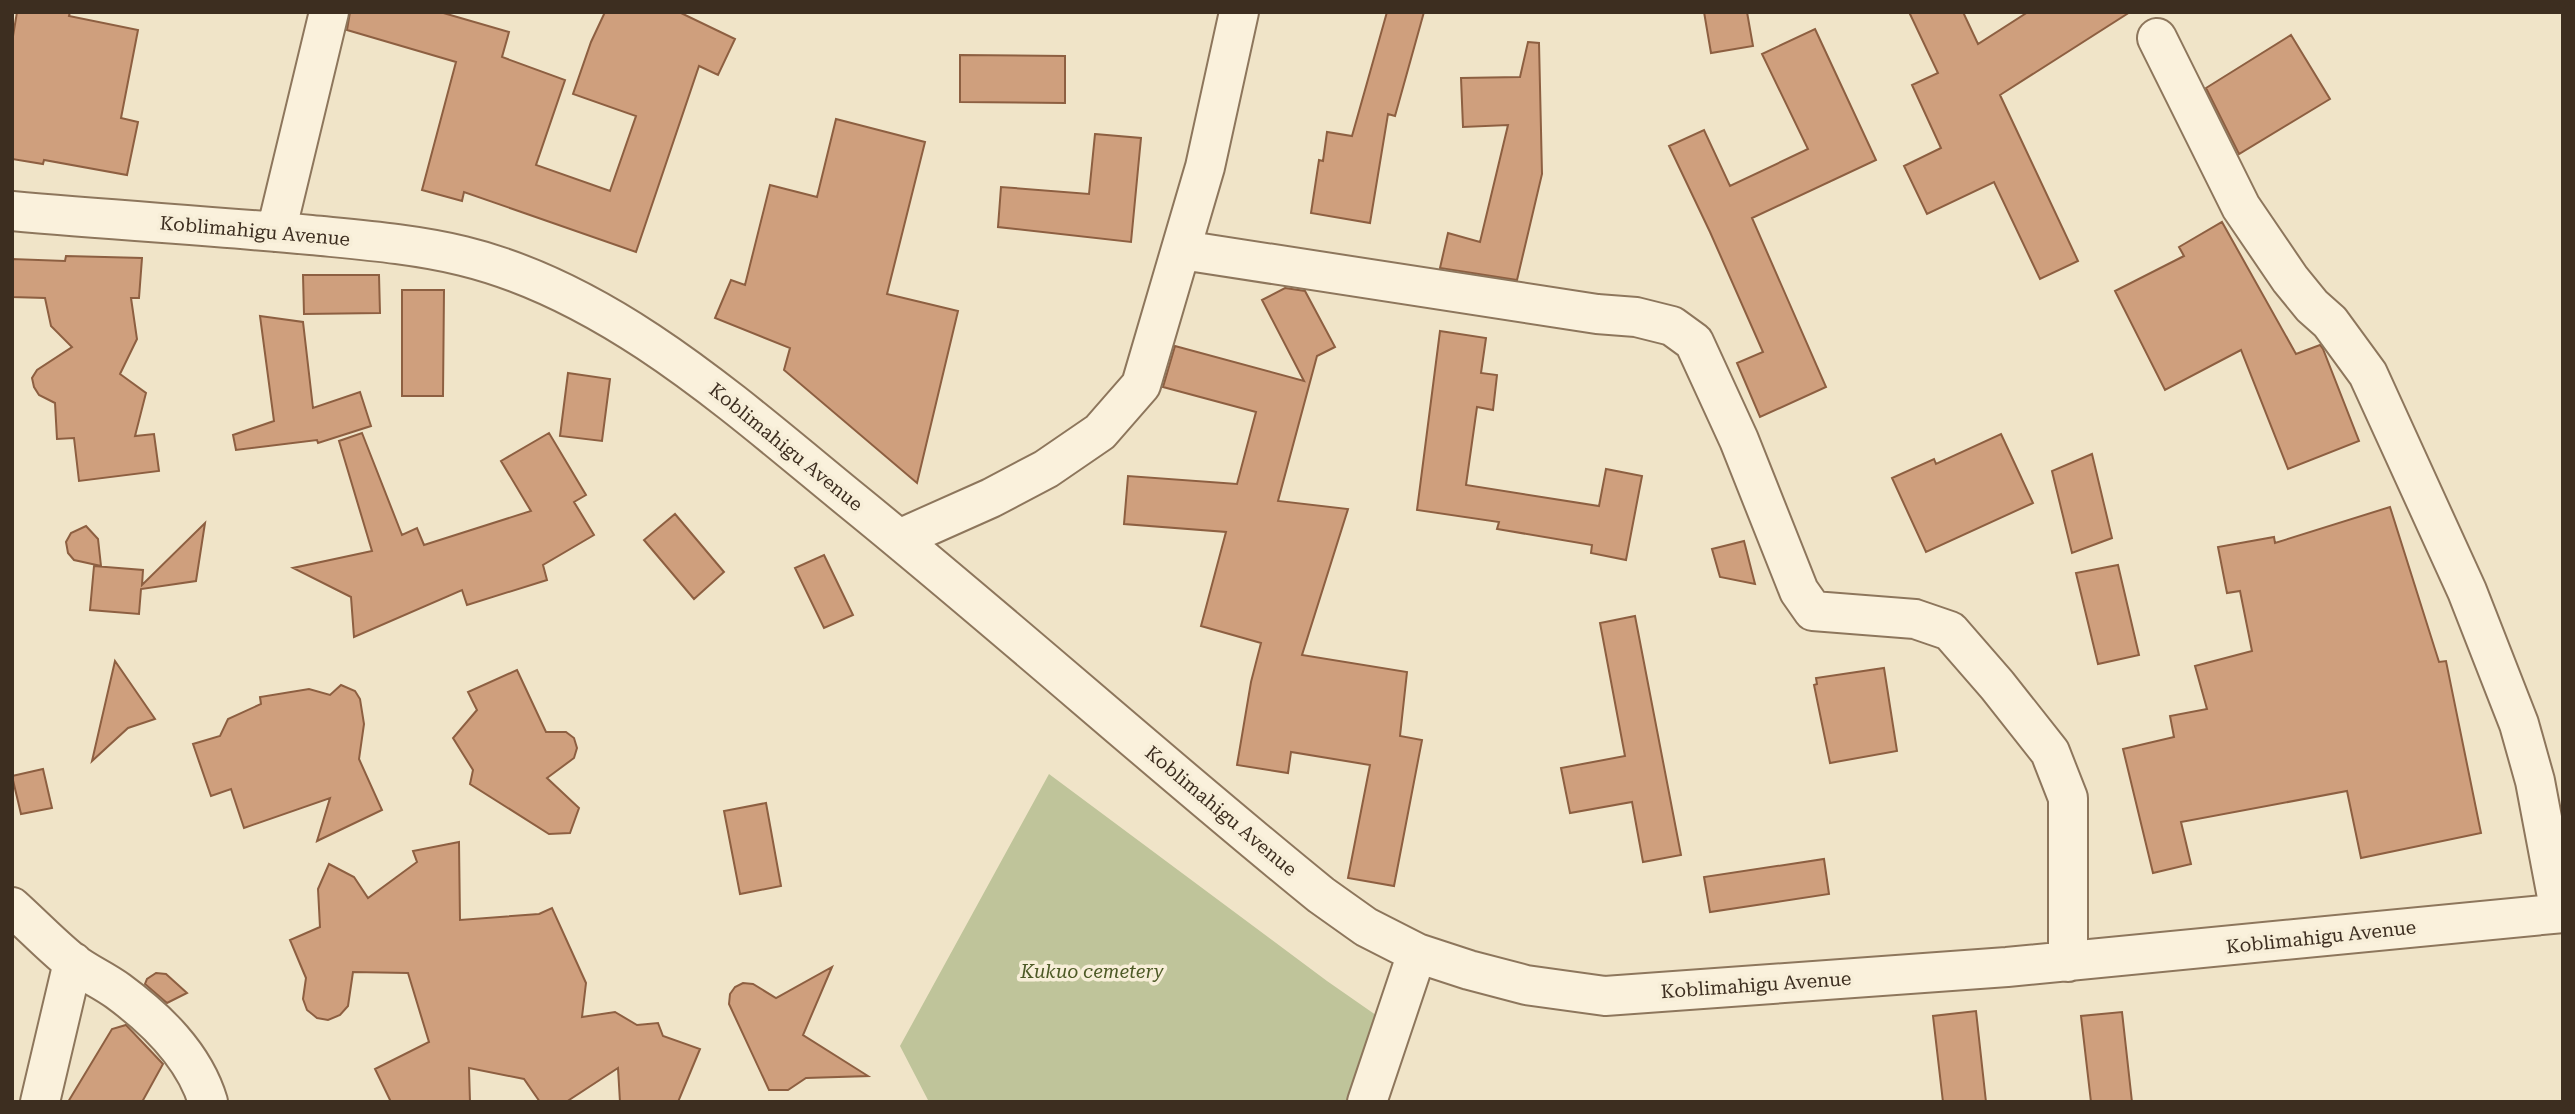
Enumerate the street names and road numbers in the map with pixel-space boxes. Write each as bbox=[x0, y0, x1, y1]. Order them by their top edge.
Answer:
street label: Koblimahigu Avenue bbox=[159, 211, 351, 251]
street label: Koblimahigu Avenue bbox=[705, 378, 867, 516]
street label: Koblimahigu Avenue bbox=[1141, 741, 1301, 881]
street label: Koblimahigu Avenue bbox=[2225, 916, 2417, 958]
street label: Koblimahigu Avenue bbox=[1660, 967, 1852, 1003]

